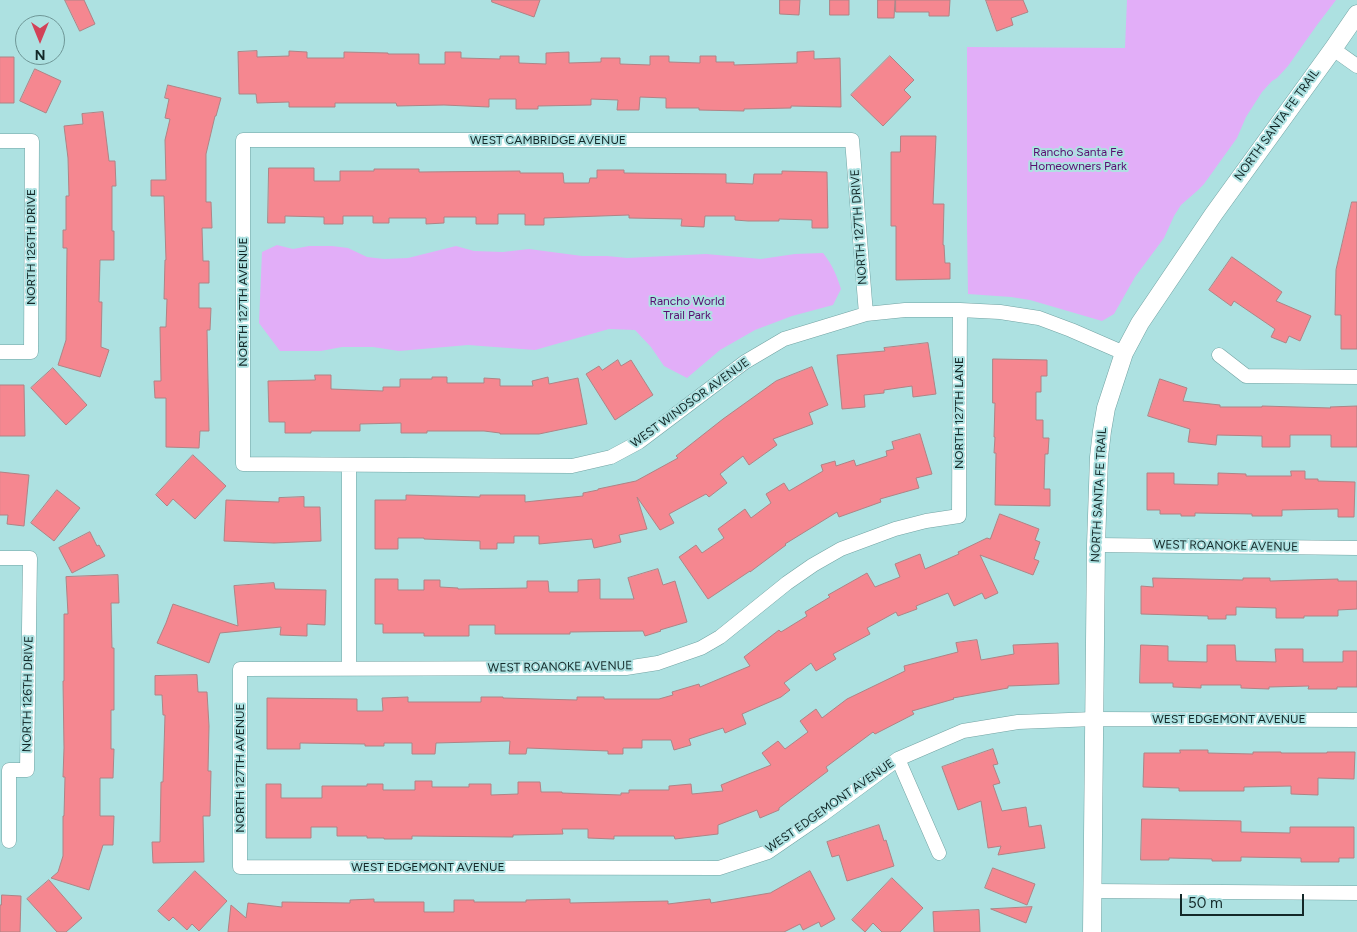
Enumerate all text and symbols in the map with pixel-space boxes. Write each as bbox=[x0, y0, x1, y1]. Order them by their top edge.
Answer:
north arrow bbox=[15, 15, 65, 65]
text: N bbox=[35, 46, 45, 63]
street label: NORTH SANTA FE TRAIL bbox=[1232, 66, 1322, 184]
street label: WEST CAMBRIDGE AVENUE bbox=[470, 133, 626, 147]
park label: Rancho Santa Fe Homeowners Park bbox=[1029, 145, 1127, 173]
street label: NORTH 127TH DRIVE bbox=[848, 169, 870, 285]
street label: NORTH 126TH DRIVE bbox=[24, 189, 38, 305]
street label: NORTH 127TH AVENUE bbox=[236, 237, 250, 367]
park label: Rancho World Trail Park bbox=[649, 294, 725, 322]
street label: WEST WINDSOR AVENUE bbox=[628, 355, 752, 451]
street label: NORTH 127TH LANE bbox=[952, 357, 966, 469]
street label: NORTH SANTA FE TRAIL bbox=[1088, 427, 1110, 563]
street label: WEST ROANOKE AVENUE bbox=[1154, 538, 1298, 554]
street label: NORTH 126TH DRIVE bbox=[20, 636, 36, 752]
street label: WEST ROANOKE AVENUE bbox=[488, 659, 632, 675]
street label: NORTH 127TH AVENUE bbox=[233, 703, 247, 833]
street label: WEST EDGEMONT AVENUE bbox=[1152, 712, 1306, 726]
street label: WEST EDGEMONT AVENUE bbox=[763, 756, 897, 856]
street label: WEST EDGEMONT AVENUE bbox=[351, 860, 505, 874]
scale bar bbox=[1182, 884, 1306, 916]
text: 50 m bbox=[1188, 894, 1223, 912]

